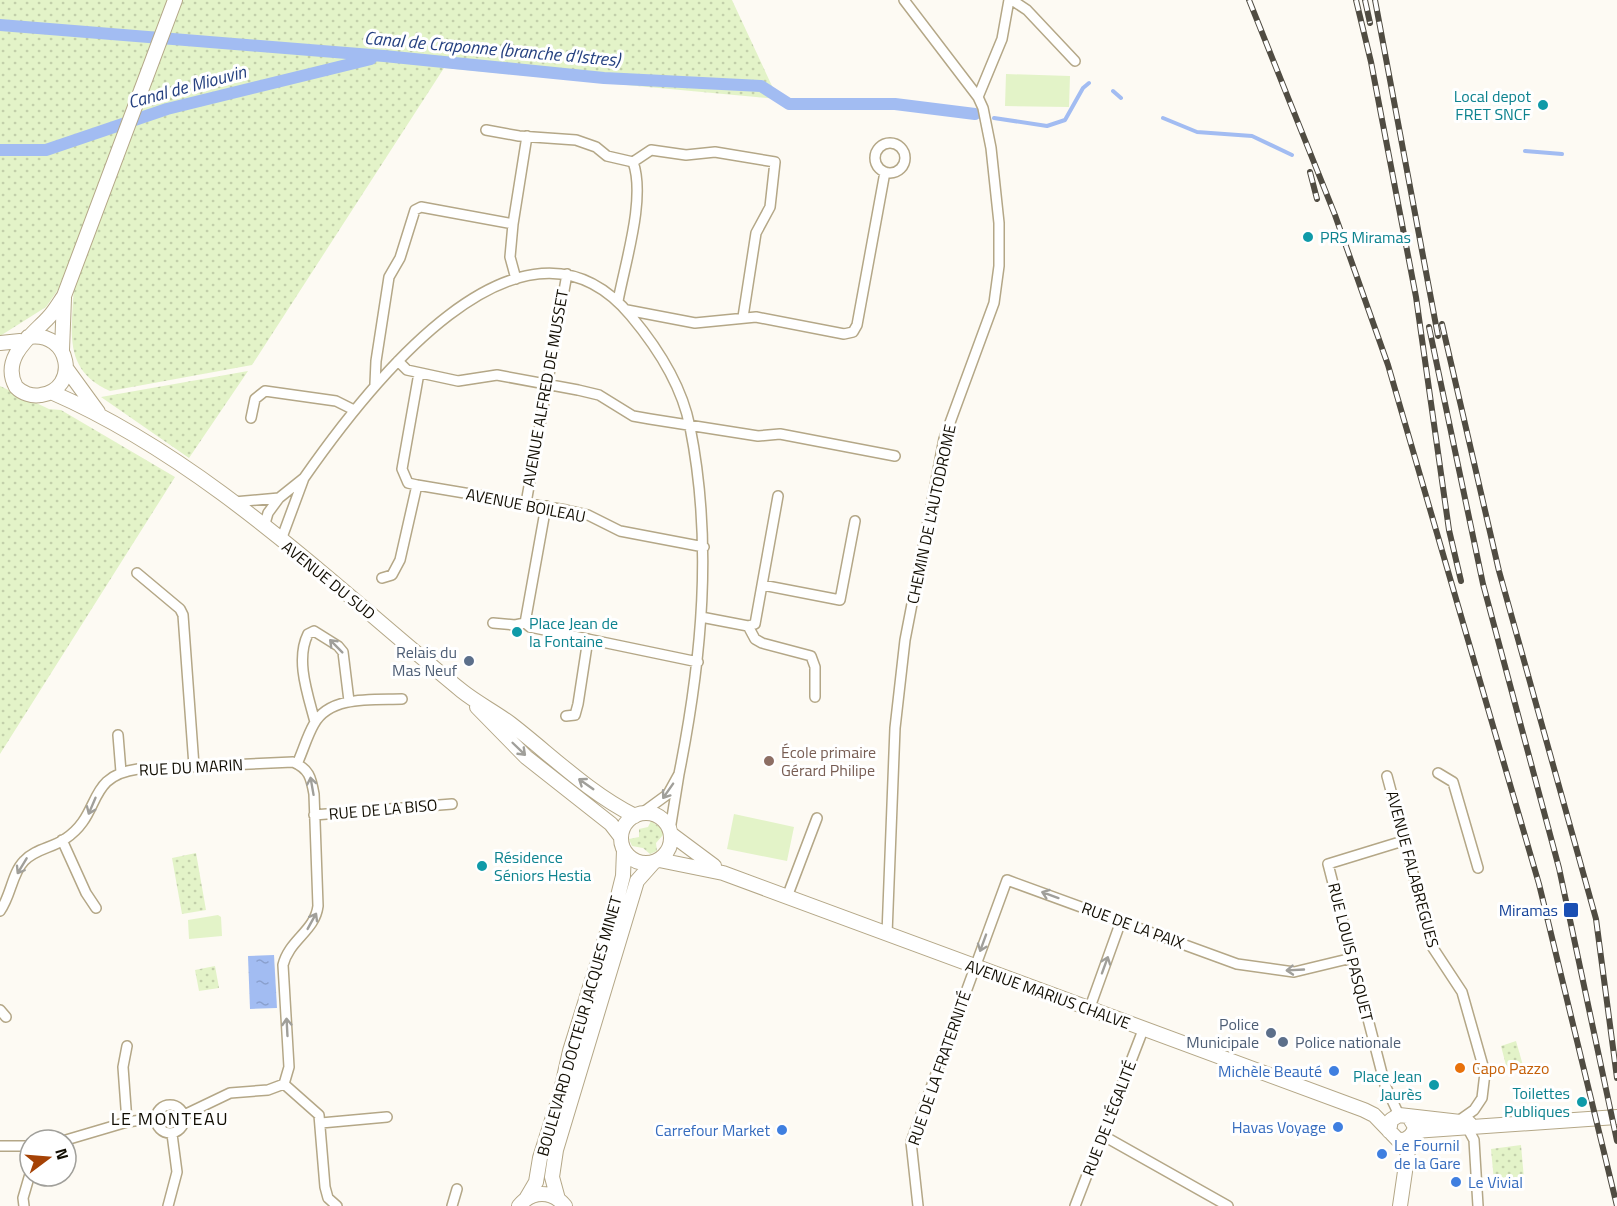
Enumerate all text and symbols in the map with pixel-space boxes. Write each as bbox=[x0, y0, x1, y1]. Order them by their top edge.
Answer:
water label: Canal de Craponne (branche d'Istres) bbox=[363, 24, 623, 73]
water label: Canal de Miouvin bbox=[125, 57, 250, 115]
place label: Local depot FRET SNCF bbox=[1454, 84, 1531, 126]
marker: Local depot FRET SNCF bbox=[1536, 98, 1550, 112]
place label: PRS Miramas bbox=[1320, 225, 1411, 249]
marker: PRS Miramas bbox=[1301, 230, 1315, 244]
street label: AVENUE ALFRED DE MUSSET bbox=[516, 287, 574, 489]
street label: CHEMIN DE L'AUTODROME bbox=[900, 422, 962, 606]
street label: AVENUE BOILEAU bbox=[464, 482, 588, 528]
street label: AVENUE DU SUD bbox=[277, 535, 381, 625]
place label: Place Jean de la Fontaine bbox=[529, 611, 618, 653]
marker: Place Jean de la Fontaine bbox=[510, 625, 524, 639]
one-way arrow bbox=[329, 639, 344, 654]
place label: Relais du Mas Neuf bbox=[392, 640, 458, 682]
marker: Relais du Mas Neuf bbox=[462, 654, 476, 668]
place label: École primaire Gérard Philipe bbox=[781, 740, 876, 782]
one-way arrow bbox=[511, 742, 526, 757]
street label: RUE DU MARIN bbox=[138, 752, 244, 782]
marker: École primaire Gérard Philipe bbox=[762, 754, 776, 768]
one-way arrow bbox=[306, 777, 317, 796]
one-way arrow bbox=[579, 778, 595, 790]
one-way arrow bbox=[662, 782, 675, 799]
street label: AVENUE FALABREGUES bbox=[1381, 788, 1445, 950]
street label: RUE DE LA BISO bbox=[328, 792, 438, 826]
one-way arrow bbox=[86, 797, 97, 815]
place label: Résidence Séniors Hestia bbox=[494, 845, 591, 887]
one-way arrow bbox=[15, 858, 28, 875]
marker: Résidence Séniors Hestia bbox=[475, 859, 489, 873]
street label: RUE LOUIS PASQUET bbox=[1322, 880, 1380, 1024]
one-way arrow bbox=[1041, 889, 1059, 900]
street label: BOULEVARD DOCTEUR JACQUES MINET bbox=[530, 893, 628, 1159]
street label: RUE DE LA PAIX bbox=[1078, 895, 1188, 955]
place label: Miramas bbox=[1499, 898, 1558, 922]
marker: Miramas bbox=[1562, 901, 1580, 919]
one-way arrow bbox=[307, 912, 319, 930]
one-way arrow bbox=[977, 933, 988, 952]
street label: AVENUE MARIUS CHALVE bbox=[962, 953, 1134, 1035]
one-way arrow bbox=[1101, 956, 1112, 975]
one-way arrow bbox=[1285, 965, 1305, 976]
street label: RUE DE LA FRATERNITÉ bbox=[901, 987, 977, 1149]
place label: Police Municipale bbox=[1186, 1012, 1259, 1054]
one-way arrow bbox=[281, 1018, 292, 1038]
marker: Police Municipale bbox=[1264, 1026, 1278, 1040]
place label: Police nationale bbox=[1295, 1030, 1401, 1054]
marker: Police nationale bbox=[1276, 1035, 1290, 1049]
place label: Capo Pazzo bbox=[1472, 1056, 1550, 1080]
street label: RUE DE L'ÉGALITÉ bbox=[1076, 1057, 1142, 1179]
place label: Michèle Beauté bbox=[1218, 1059, 1322, 1083]
marker: Capo Pazzo bbox=[1453, 1061, 1467, 1075]
marker: Michèle Beauté bbox=[1327, 1064, 1341, 1078]
place label: Place Jean Jaurès bbox=[1353, 1064, 1422, 1106]
marker: Place Jean Jaurès bbox=[1427, 1078, 1441, 1092]
place label: Toilettes Publiques bbox=[1504, 1081, 1570, 1123]
marker: Toilettes Publiques bbox=[1575, 1095, 1589, 1109]
district label: LE MONTEAU bbox=[111, 1105, 229, 1132]
place label: Havas Voyage bbox=[1232, 1115, 1326, 1139]
place label: Carrefour Market bbox=[655, 1118, 770, 1142]
marker: Havas Voyage bbox=[1331, 1120, 1345, 1134]
marker: Carrefour Market bbox=[775, 1123, 789, 1137]
north arrow bbox=[18, 1128, 78, 1188]
place label: Le Fournil de la Gare bbox=[1394, 1133, 1461, 1175]
text: N bbox=[49, 1145, 75, 1163]
marker: Le Fournil de la Gare bbox=[1375, 1147, 1389, 1161]
place label: Le Vivial bbox=[1468, 1170, 1523, 1194]
marker: Le Vivial bbox=[1449, 1175, 1463, 1189]

